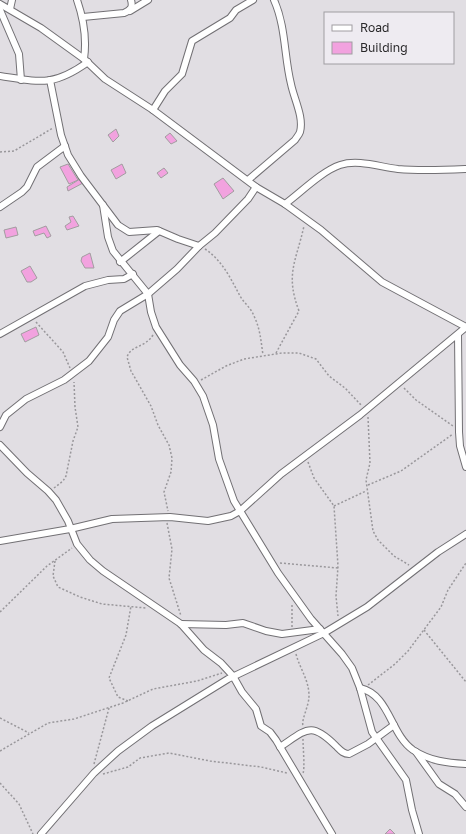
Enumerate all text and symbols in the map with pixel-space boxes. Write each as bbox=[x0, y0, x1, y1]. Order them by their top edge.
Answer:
legend bbox=[324, 12, 454, 64]
text: Road bbox=[360, 20, 389, 35]
text: Building bbox=[360, 40, 408, 55]

